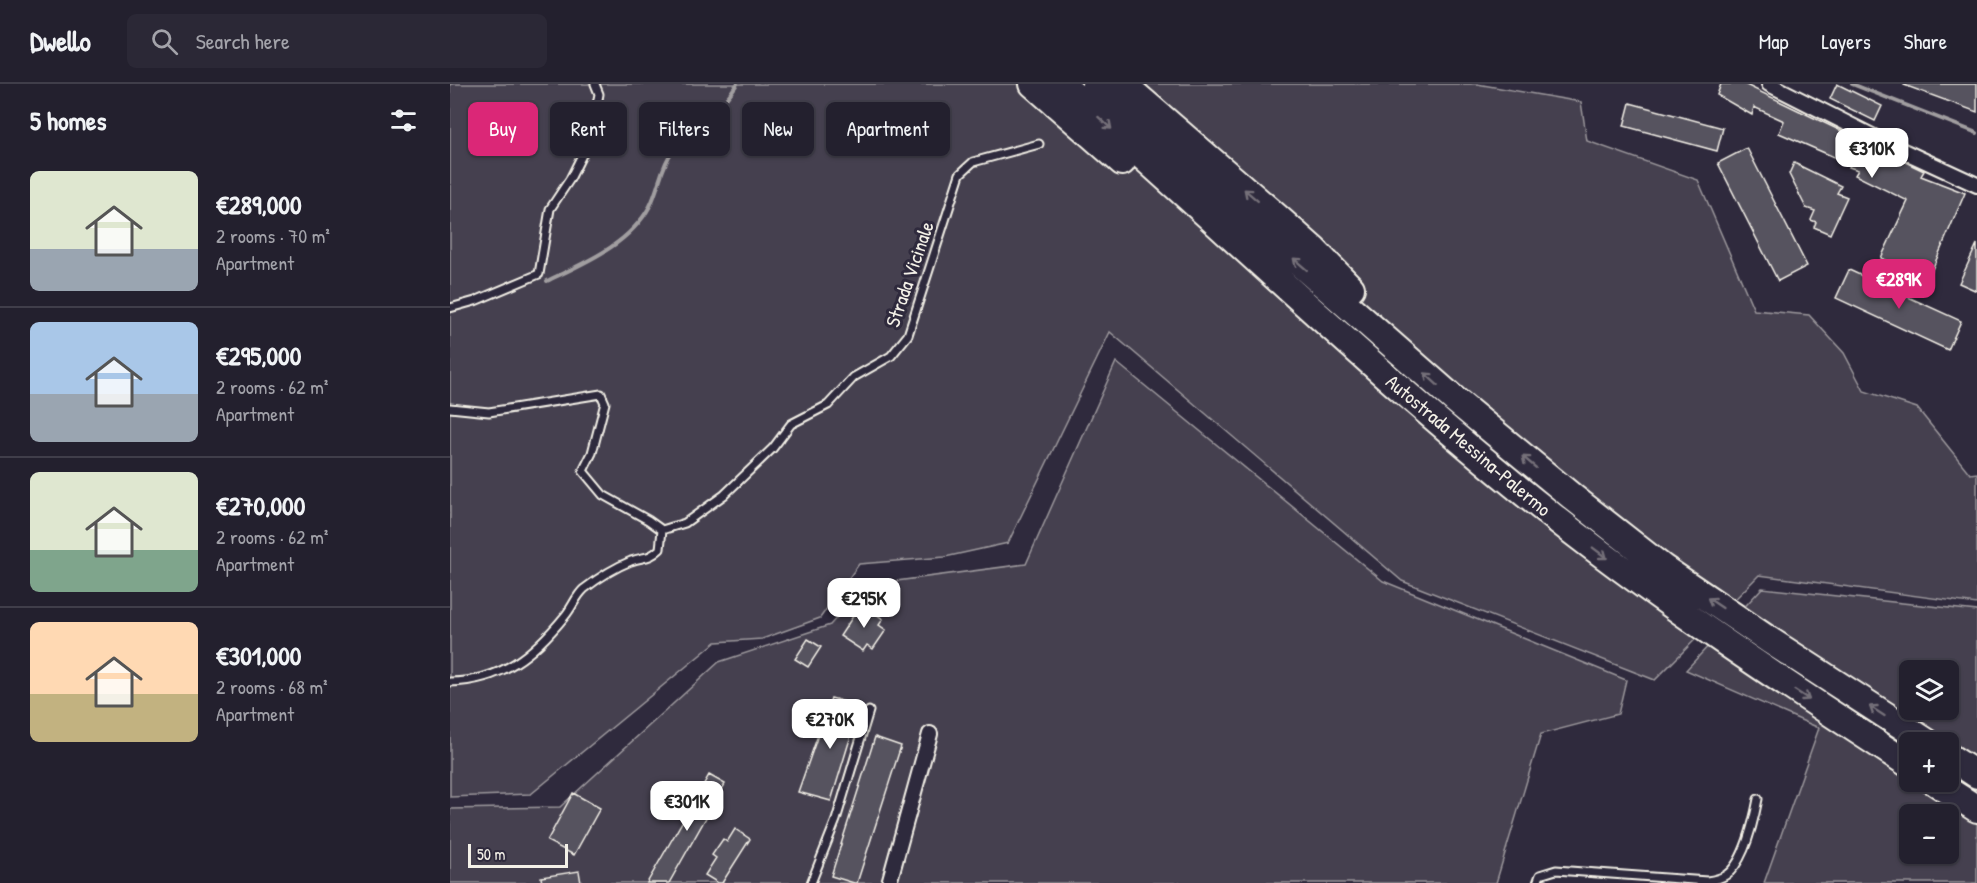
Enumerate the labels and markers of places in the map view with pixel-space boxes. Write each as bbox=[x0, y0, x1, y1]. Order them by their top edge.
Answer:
pin: €310K bbox=[1830, 128, 1914, 179]
pin: €289K bbox=[1857, 259, 1941, 310]
pin: €295K bbox=[822, 578, 906, 629]
pin: €270K bbox=[788, 699, 872, 750]
pin: €301K bbox=[645, 781, 729, 832]

